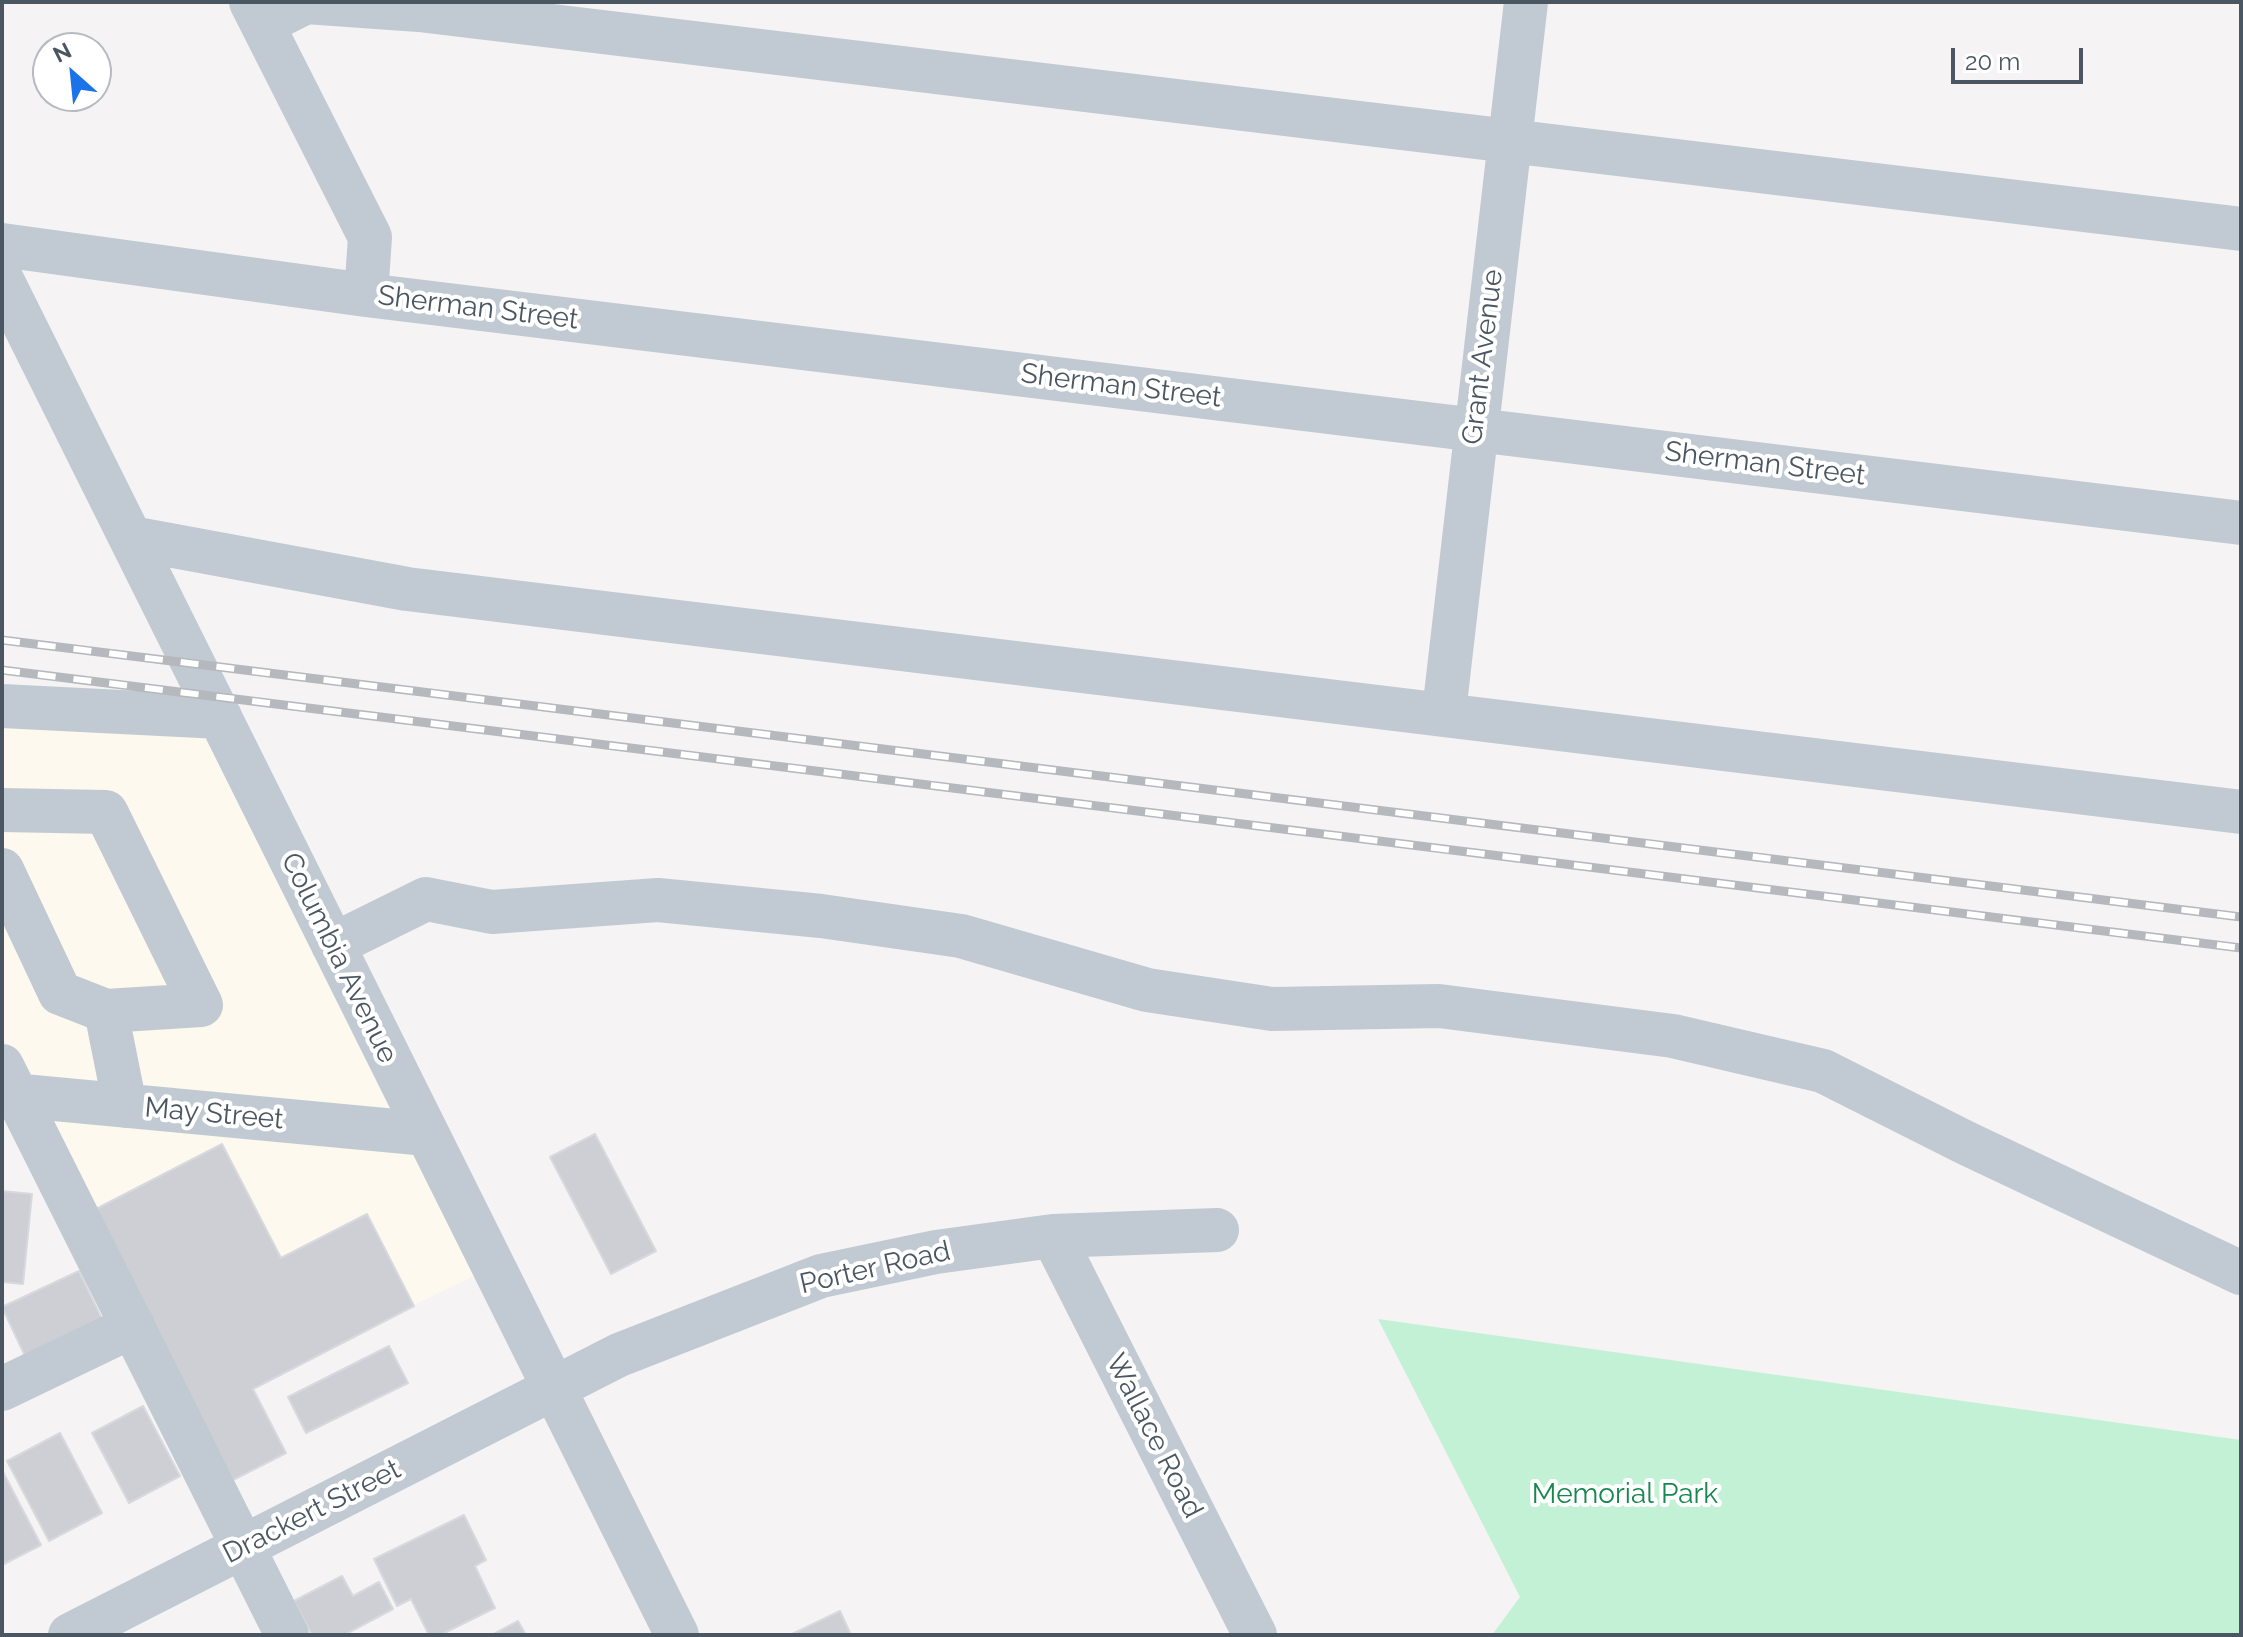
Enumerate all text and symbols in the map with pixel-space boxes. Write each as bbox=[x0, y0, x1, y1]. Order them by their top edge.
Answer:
north arrow bbox=[32, 32, 112, 112]
scale bar bbox=[1955, 32, 2087, 82]
text: N bbox=[49, 37, 75, 68]
text: 20 m bbox=[1965, 47, 2020, 76]
street label: Grant Avenue bbox=[1456, 268, 1510, 446]
street label: Sherman Street bbox=[376, 279, 580, 337]
street label: Sherman Street bbox=[1019, 357, 1223, 415]
street label: Sherman Street bbox=[1663, 435, 1867, 493]
street label: Columbia Avenue bbox=[274, 847, 404, 1069]
street label: May Street bbox=[143, 1091, 285, 1137]
street label: Porter Road bbox=[797, 1234, 953, 1302]
street label: Wallace Road bbox=[1098, 1348, 1210, 1524]
street label: Drackert Street bbox=[218, 1453, 406, 1571]
park label: Memorial Park bbox=[1532, 1478, 1718, 1512]

